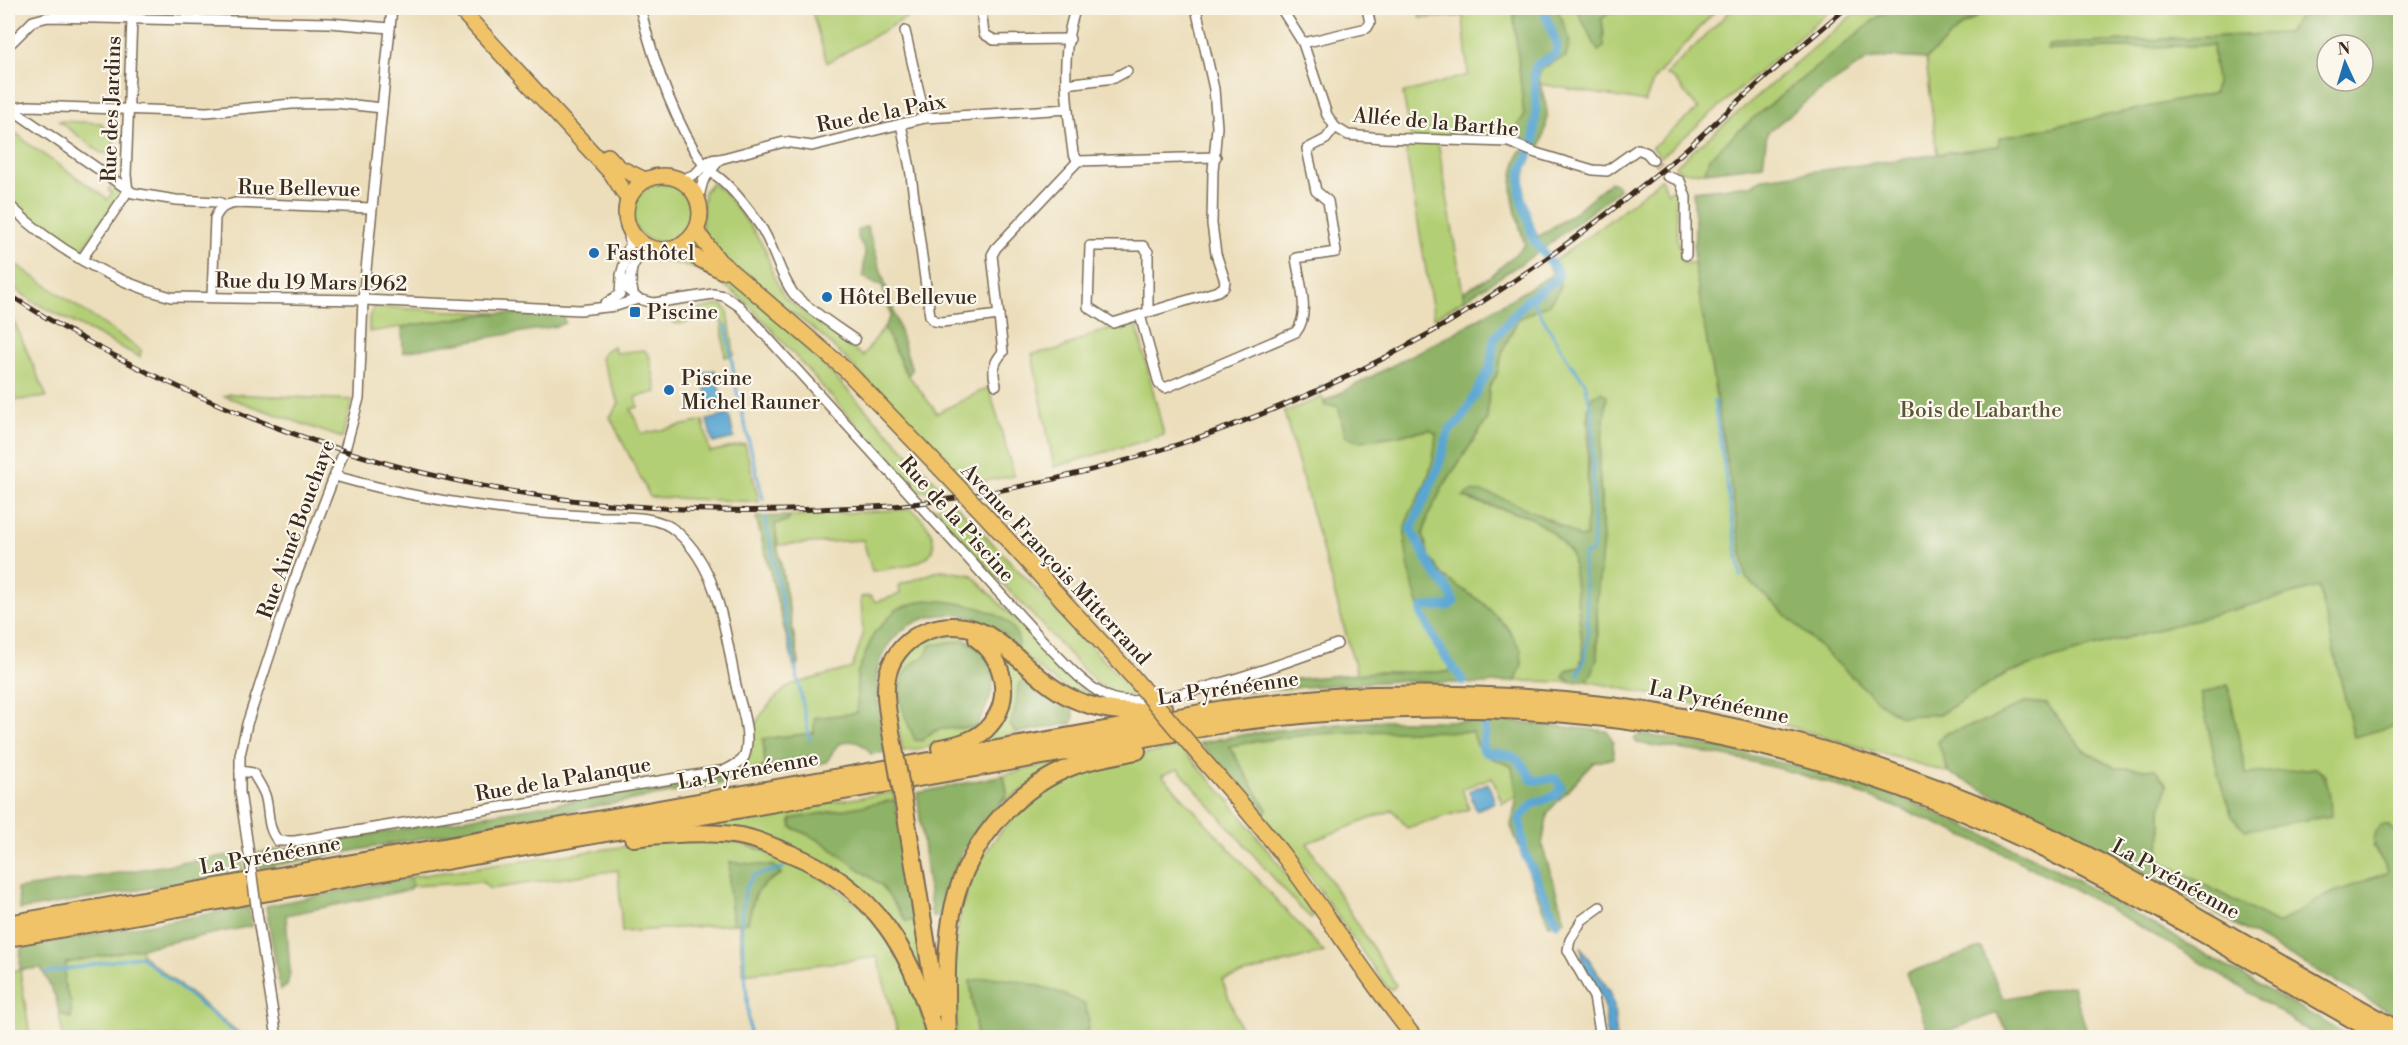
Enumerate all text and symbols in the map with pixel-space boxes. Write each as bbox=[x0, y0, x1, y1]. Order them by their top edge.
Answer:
north arrow bbox=[2315, 33, 2375, 93]
street label: Rue des Jardins bbox=[96, 35, 128, 183]
text: N bbox=[2337, 39, 2351, 59]
street label: Rue de la Paix bbox=[814, 89, 948, 139]
street label: Allée de la Barthe bbox=[1351, 103, 1520, 143]
street label: Rue Bellevue bbox=[237, 175, 361, 203]
place label: Fasthôtel bbox=[606, 241, 694, 267]
marker: Fasthôtel bbox=[587, 246, 601, 260]
street label: Rue du 19 Mars 1962 bbox=[215, 268, 407, 298]
place label: Hôtel Bellevue bbox=[839, 285, 977, 311]
marker: Hôtel Bellevue bbox=[820, 290, 834, 304]
place label: Piscine bbox=[647, 300, 718, 326]
marker: Piscine bbox=[628, 305, 642, 319]
place label: Piscine Michel Rauner bbox=[681, 366, 820, 416]
marker: Piscine Michel Rauner bbox=[662, 383, 676, 397]
park label: Bois de Labarthe bbox=[1899, 398, 2062, 424]
street label: Rue Aimé Bouchaye bbox=[252, 436, 341, 622]
street label: Rue de la Piscine bbox=[893, 451, 1020, 588]
street label: Avenue François Mitterrand bbox=[954, 458, 1156, 671]
street label: La Pyrénéenne bbox=[1156, 666, 1301, 712]
street label: La Pyrénéenne bbox=[1646, 675, 1791, 731]
street label: La Pyrénéenne bbox=[676, 746, 821, 796]
street label: Rue de la Palanque bbox=[473, 752, 653, 808]
street label: La Pyrénéenne bbox=[198, 831, 343, 881]
street label: La Pyrénéenne bbox=[2107, 834, 2244, 926]

